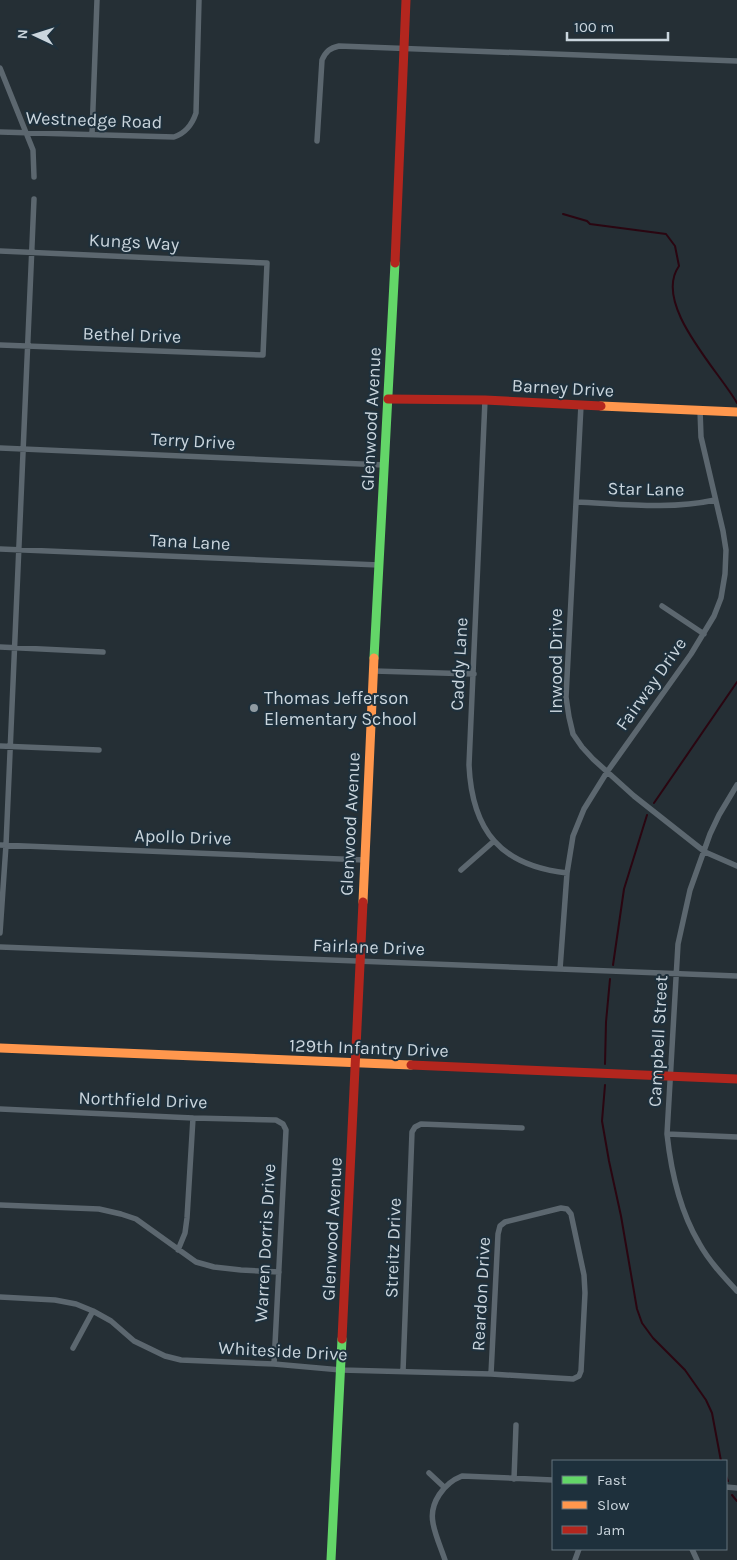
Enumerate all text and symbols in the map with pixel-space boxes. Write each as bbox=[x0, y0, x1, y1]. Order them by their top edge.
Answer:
north arrow bbox=[10, 10, 60, 60]
scale bar bbox=[567, 10, 668, 42]
text: 100 m bbox=[574, 18, 614, 36]
text: N bbox=[14, 29, 31, 40]
street label: Westnedge Road bbox=[25, 107, 163, 133]
street label: Kungs Way bbox=[88, 229, 180, 255]
street label: Bethel Drive bbox=[82, 322, 182, 348]
street label: Glenwood Avenue bbox=[356, 347, 386, 491]
street label: Barney Drive bbox=[511, 374, 615, 402]
street label: Terry Drive bbox=[150, 428, 236, 454]
street label: Star Lane bbox=[607, 477, 685, 501]
street label: Tana Lane bbox=[149, 529, 231, 555]
street label: Inwood Drive bbox=[545, 608, 567, 714]
street label: Caddy Lane bbox=[446, 617, 472, 711]
street label: Fairway Drive bbox=[611, 633, 691, 735]
place label: Thomas Jefferson Elementary School bbox=[264, 687, 417, 730]
marker: Thomas Jefferson Elementary School bbox=[248, 702, 260, 714]
street label: Glenwood Avenue bbox=[335, 752, 365, 896]
street label: Apollo Drive bbox=[134, 824, 232, 850]
street label: Fairlane Drive bbox=[313, 934, 425, 960]
street label: Campbell Street bbox=[644, 974, 672, 1107]
street label: 129th Infantry Drive bbox=[289, 1034, 449, 1062]
street label: Northfield Drive bbox=[78, 1087, 208, 1113]
street label: Glenwood Avenue bbox=[317, 1157, 347, 1301]
street label: Warren Dorris Drive bbox=[250, 1163, 280, 1323]
street label: Streitz Drive bbox=[380, 1197, 406, 1299]
street label: Reardon Drive bbox=[467, 1236, 495, 1352]
street label: Whiteside Drive bbox=[218, 1337, 348, 1365]
legend bbox=[552, 1460, 727, 1550]
text: Fast bbox=[597, 1471, 627, 1489]
text: Slow bbox=[597, 1496, 629, 1514]
text: Jam bbox=[597, 1521, 625, 1539]

